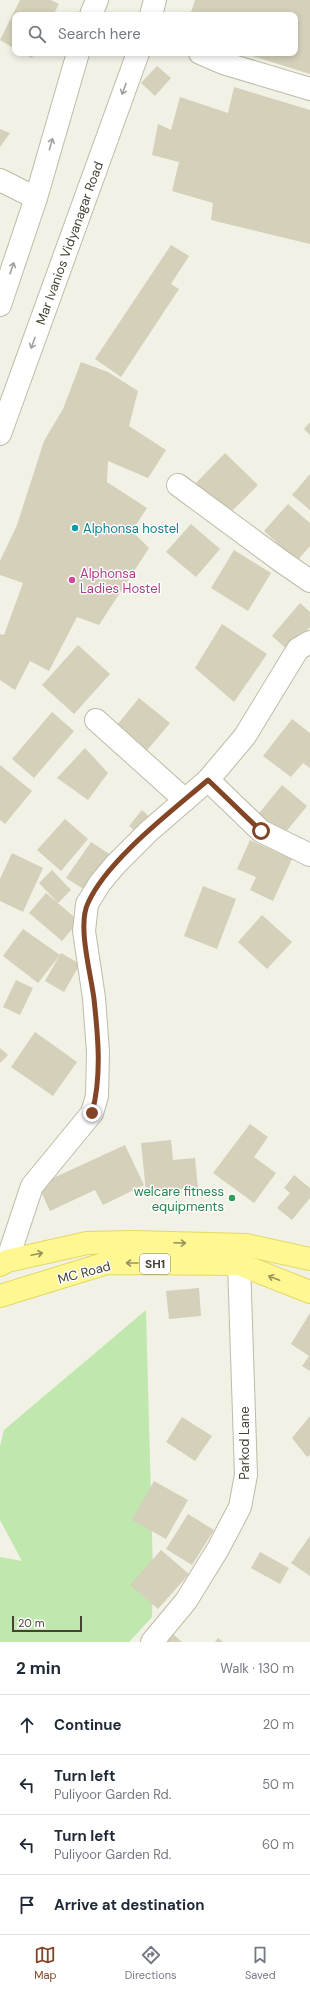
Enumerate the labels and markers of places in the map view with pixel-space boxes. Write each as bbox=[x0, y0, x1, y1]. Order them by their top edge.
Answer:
place label: Alphonsa hostel bbox=[83, 520, 179, 537]
marker: Alphonsa hostel bbox=[70, 523, 80, 533]
place label: Alphonsa Ladies Hostel bbox=[80, 565, 161, 597]
marker: Alphonsa Ladies Hostel bbox=[67, 575, 77, 585]
place label: welcare fitness equipments bbox=[134, 1183, 224, 1215]
marker: welcare fitness equipments bbox=[227, 1193, 237, 1203]

